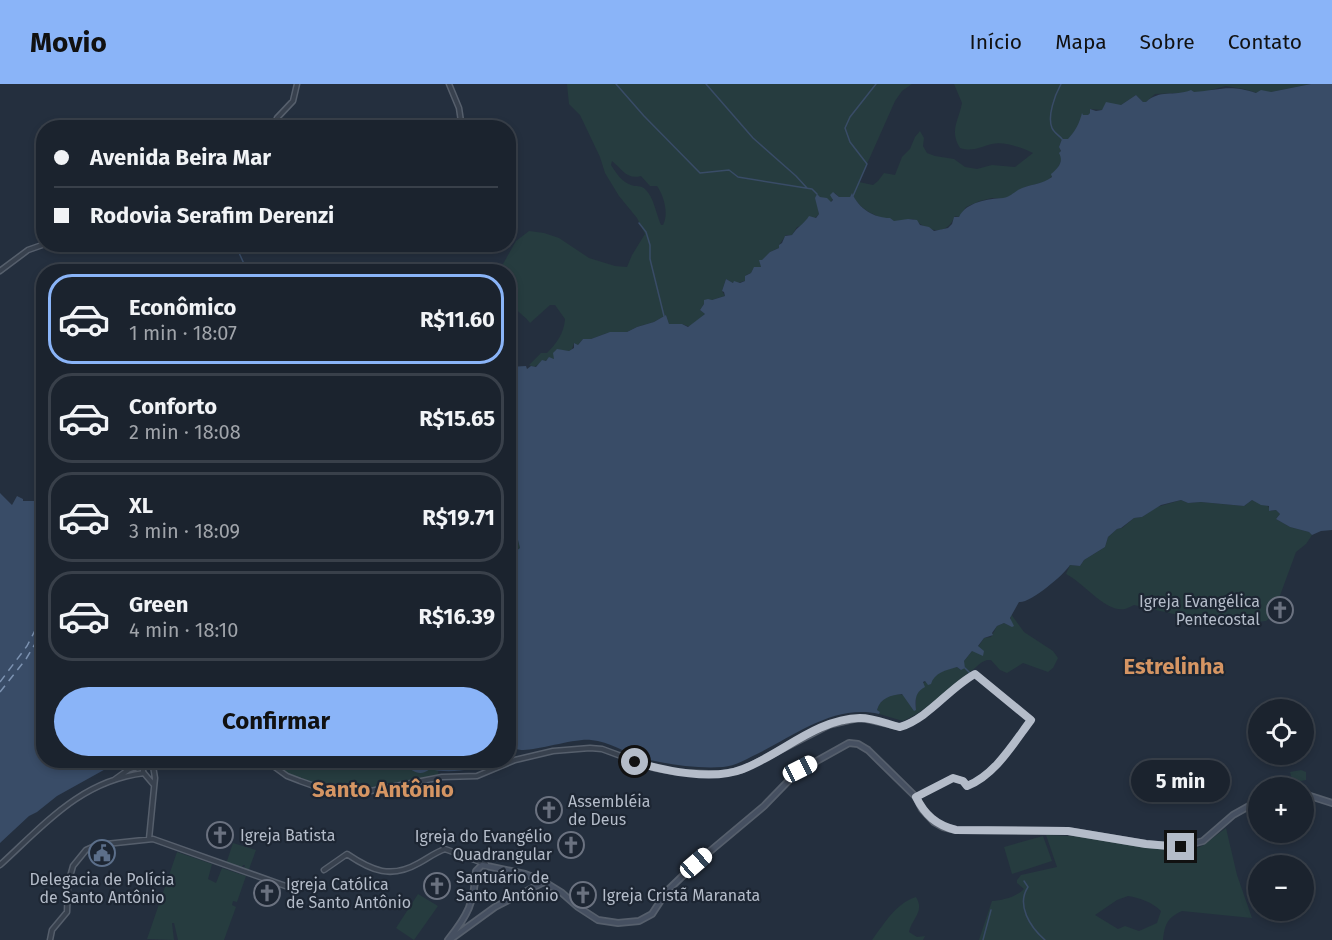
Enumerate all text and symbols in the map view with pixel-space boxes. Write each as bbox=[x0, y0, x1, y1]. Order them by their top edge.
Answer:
text: Movio bbox=[30, 26, 107, 59]
text: Início bbox=[969, 29, 1022, 55]
text: Mapa bbox=[1055, 29, 1107, 55]
text: Sobre bbox=[1140, 29, 1195, 55]
text: Contato bbox=[1228, 29, 1302, 55]
text: Avenida Beira Mar bbox=[90, 144, 271, 171]
text: Rodovia Serafim Derenzi bbox=[90, 202, 334, 229]
icon: car bbox=[57, 292, 111, 346]
text: Econômico bbox=[129, 294, 236, 321]
text: R$11.60 bbox=[420, 306, 495, 333]
text: 1 min · 18:07 bbox=[129, 321, 237, 345]
icon: car bbox=[57, 391, 111, 445]
text: Conforto bbox=[129, 393, 217, 420]
text: R$15.65 bbox=[419, 405, 495, 432]
text: 2 min · 18:08 bbox=[129, 420, 241, 444]
icon: car bbox=[57, 490, 111, 544]
text: XL bbox=[129, 492, 153, 519]
text: R$19.71 bbox=[422, 504, 495, 531]
text: 3 min · 18:09 bbox=[129, 519, 240, 543]
icon: car bbox=[57, 589, 111, 643]
text: Green bbox=[129, 591, 188, 618]
place label: Igreja Evangélica Pentecostal bbox=[1139, 592, 1260, 629]
church icon: Igreja Evangélica Pentecostal bbox=[1265, 595, 1295, 625]
text: R$16.39 bbox=[419, 603, 495, 630]
text: 4 min · 18:10 bbox=[129, 618, 238, 642]
district label: Estrelinha bbox=[1123, 653, 1225, 680]
button: Confirmar bbox=[54, 687, 498, 756]
map controls bbox=[1248, 699, 1314, 921]
button: locate bbox=[1248, 699, 1314, 765]
route start bbox=[621, 748, 648, 775]
car bbox=[780, 753, 820, 785]
callout: 5 min bbox=[1132, 760, 1230, 802]
text: 5 min bbox=[1156, 769, 1205, 793]
district label: Santo Antônio bbox=[312, 776, 454, 803]
button: + bbox=[1248, 777, 1314, 843]
place label: Assembléia de Deus bbox=[568, 792, 650, 829]
church icon: Assembléia de Deus bbox=[534, 795, 564, 825]
church icon: Igreja Batista bbox=[205, 820, 235, 850]
place label: Igreja Batista bbox=[240, 826, 335, 845]
place label: Igreja do Evangélio Quadrangular bbox=[415, 827, 553, 864]
church icon: Igreja do Evangélio Quadrangular bbox=[556, 830, 586, 860]
route end bbox=[1167, 833, 1194, 860]
public building icon: Delegacia de Polícia de Santo Antônio bbox=[87, 838, 117, 868]
car bbox=[677, 844, 715, 882]
button: − bbox=[1248, 855, 1314, 921]
place label: Santuário de Santo Antônio bbox=[456, 868, 559, 905]
place label: Delegacia de Polícia de Santo Antônio bbox=[30, 870, 174, 907]
church icon: Santuário de Santo Antônio bbox=[422, 871, 452, 901]
place label: Igreja Católica de Santo Antônio bbox=[286, 875, 411, 912]
church icon: Igreja Católica de Santo Antônio bbox=[252, 878, 282, 908]
church icon: Igreja Cristã Maranata bbox=[568, 880, 598, 910]
place label: Igreja Cristã Maranata bbox=[602, 886, 760, 905]

